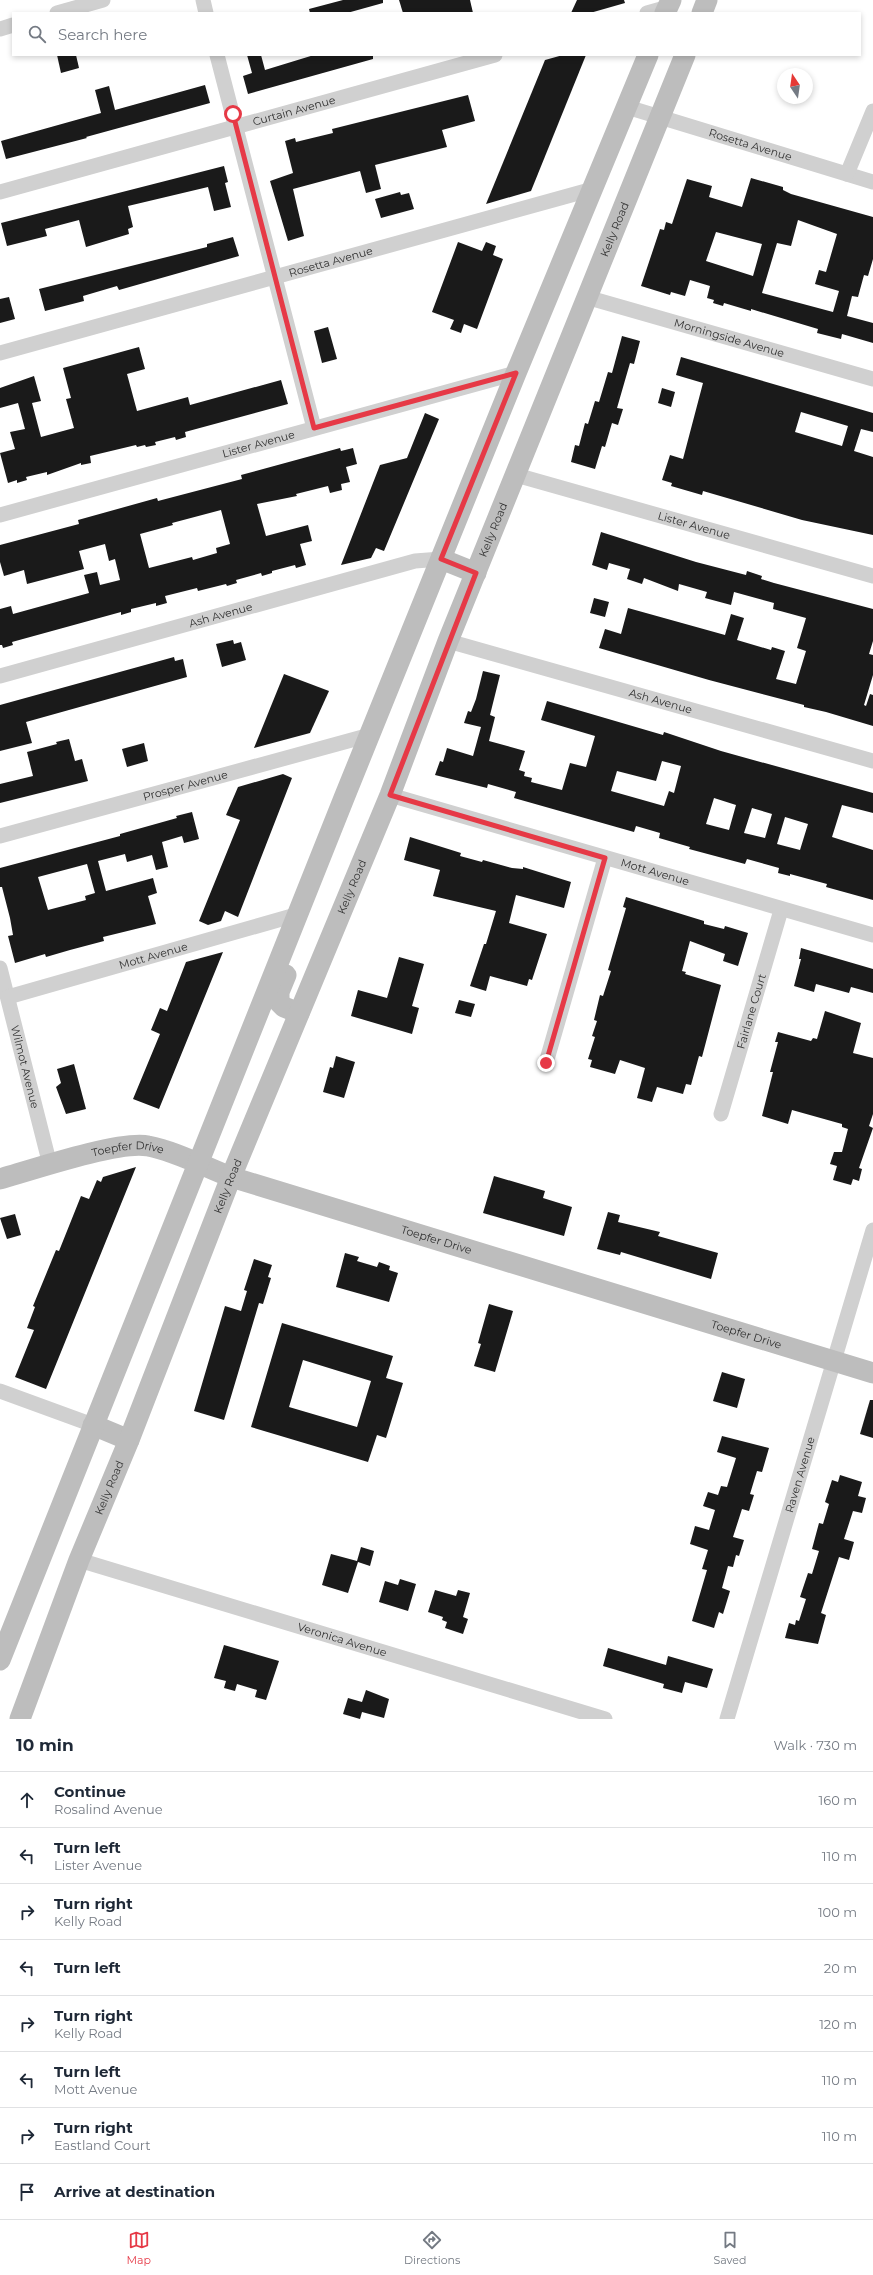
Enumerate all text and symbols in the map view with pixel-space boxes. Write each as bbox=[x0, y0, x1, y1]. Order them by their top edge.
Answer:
search box bbox=[12, 12, 861, 56]
icon: search bbox=[26, 23, 48, 45]
text: Search here bbox=[58, 25, 147, 44]
north arrow bbox=[777, 68, 813, 104]
street label: Curtain Avenue bbox=[251, 92, 337, 129]
route start bbox=[224, 105, 242, 123]
street label: Rosetta Avenue bbox=[707, 125, 794, 164]
street label: Kelly Road bbox=[597, 200, 632, 259]
street label: Rosetta Avenue bbox=[287, 243, 374, 280]
street label: Morningside Avenue bbox=[672, 316, 786, 360]
street label: Lister Avenue bbox=[221, 427, 297, 461]
street label: Kelly Road bbox=[476, 500, 510, 559]
street label: Lister Avenue bbox=[656, 508, 732, 542]
street label: Ash Avenue bbox=[187, 599, 254, 630]
street label: Ash Avenue bbox=[627, 685, 694, 717]
street label: Prosper Avenue bbox=[141, 767, 229, 804]
street label: Mott Avenue bbox=[619, 855, 691, 888]
street label: Kelly Road bbox=[334, 857, 369, 916]
street label: Mott Avenue bbox=[117, 939, 189, 972]
street label: Fairlane Court bbox=[733, 971, 769, 1051]
street label: Wilmot Avenue bbox=[8, 1024, 42, 1110]
route end bbox=[537, 1054, 555, 1072]
street label: Toepfer Drive bbox=[90, 1138, 166, 1160]
street label: Kelly Road bbox=[211, 1157, 245, 1215]
street label: Toepfer Drive bbox=[399, 1222, 474, 1257]
street label: Toepfer Drive bbox=[709, 1317, 784, 1352]
street label: Raven Avenue bbox=[782, 1435, 818, 1514]
street label: Kelly Road bbox=[92, 1458, 127, 1517]
street label: Veronica Avenue bbox=[296, 1619, 389, 1660]
text: 10 min bbox=[16, 1735, 74, 1755]
text: Walk · 730 m bbox=[774, 1737, 857, 1753]
text: Continue bbox=[54, 1782, 126, 1801]
icon: ahead bbox=[16, 1789, 38, 1811]
text: 160 m bbox=[819, 1792, 857, 1808]
text: Rosalind Avenue bbox=[54, 1801, 163, 1817]
text: Turn left bbox=[54, 1838, 121, 1857]
icon: left bbox=[16, 1845, 38, 1867]
text: 110 m bbox=[822, 1848, 857, 1864]
text: Lister Avenue bbox=[54, 1857, 142, 1873]
text: Turn right bbox=[54, 1894, 133, 1913]
icon: right bbox=[16, 1901, 38, 1923]
text: 100 m bbox=[818, 1904, 857, 1920]
text: Kelly Road bbox=[54, 1913, 122, 1929]
icon: left bbox=[16, 1957, 38, 1979]
text: Turn left bbox=[54, 1958, 121, 1977]
text: 20 m bbox=[824, 1960, 857, 1976]
text: Turn right bbox=[54, 2006, 133, 2025]
icon: right bbox=[16, 2013, 38, 2035]
text: 120 m bbox=[819, 2016, 857, 2032]
text: Kelly Road bbox=[54, 2025, 122, 2041]
text: Turn left bbox=[54, 2062, 121, 2081]
icon: left bbox=[16, 2069, 38, 2091]
text: 110 m bbox=[822, 2072, 857, 2088]
text: Mott Avenue bbox=[54, 2081, 137, 2097]
text: Turn right bbox=[54, 2118, 133, 2137]
icon: right bbox=[16, 2125, 38, 2147]
text: 110 m bbox=[822, 2128, 857, 2144]
text: Eastland Court bbox=[54, 2137, 151, 2153]
icon: arrive bbox=[16, 2181, 38, 2203]
text: Arrive at destination bbox=[54, 2182, 215, 2201]
tab: Map bbox=[127, 2229, 151, 2267]
tab: Directions bbox=[404, 2229, 460, 2267]
tab: Saved bbox=[713, 2229, 746, 2267]

